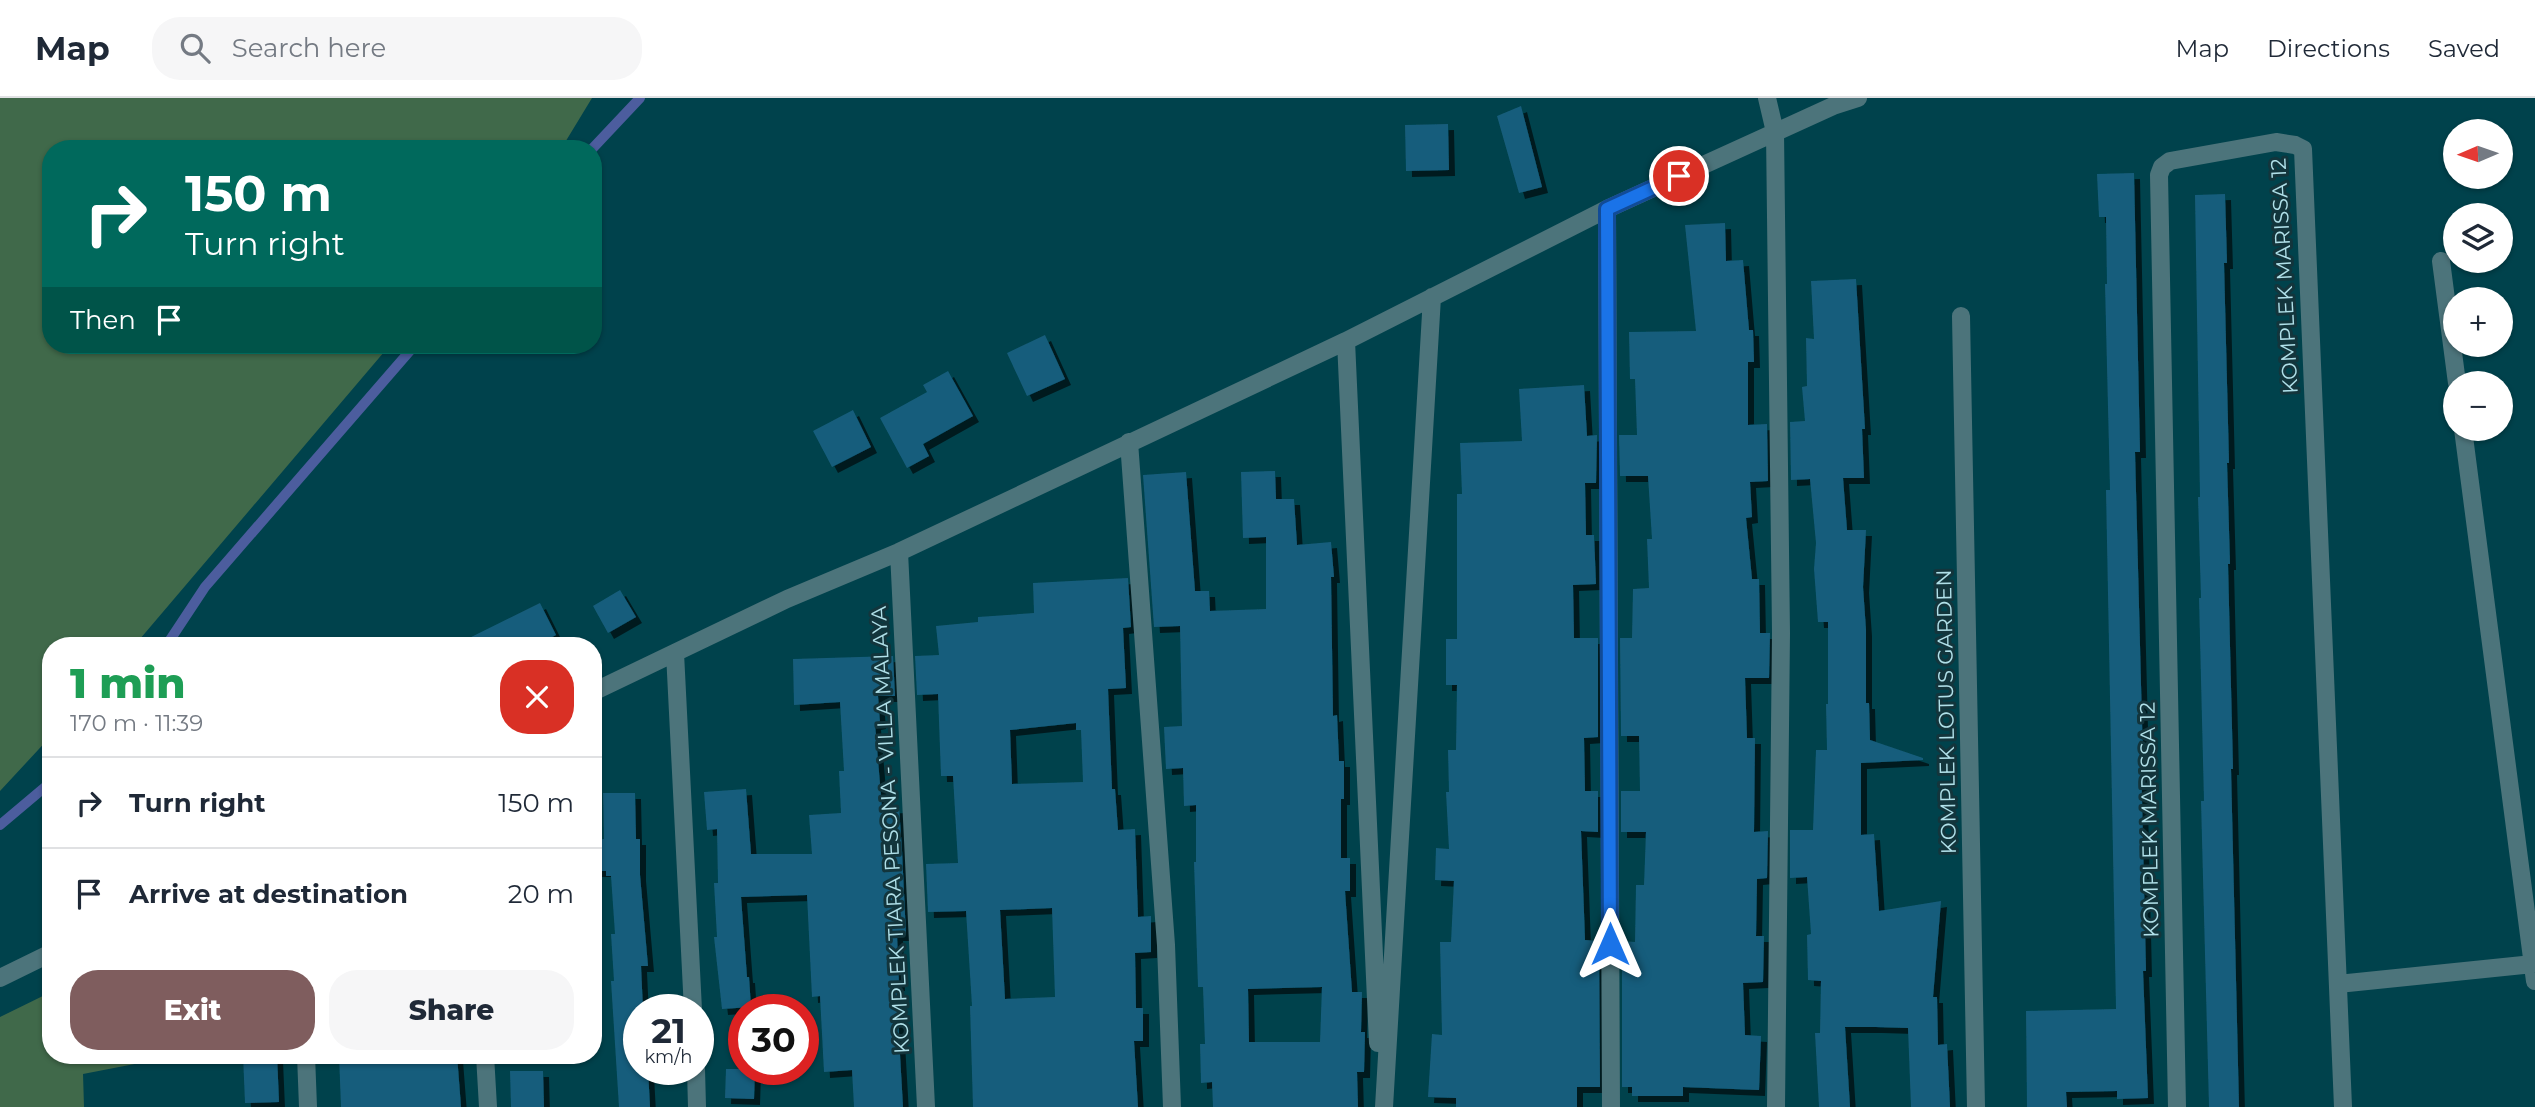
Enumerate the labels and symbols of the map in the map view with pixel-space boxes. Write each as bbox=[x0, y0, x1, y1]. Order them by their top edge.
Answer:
north arrow bbox=[2443, 119, 2513, 189]
pin bbox=[1649, 146, 1709, 206]
street label: KOMPLEK MARISSA 12 bbox=[2265, 157, 2303, 395]
street label: KOMPLEK LOTUS GARDEN bbox=[1931, 569, 1961, 855]
street label: KOMPLEK TIARA PESONA - VILLA MALAYA bbox=[866, 605, 914, 1054]
street label: KOMPLEK MARISSA 12 bbox=[2134, 702, 2164, 938]
position arrow bbox=[1573, 907, 1647, 981]
speed limit sign: 30 bbox=[728, 994, 819, 1085]

